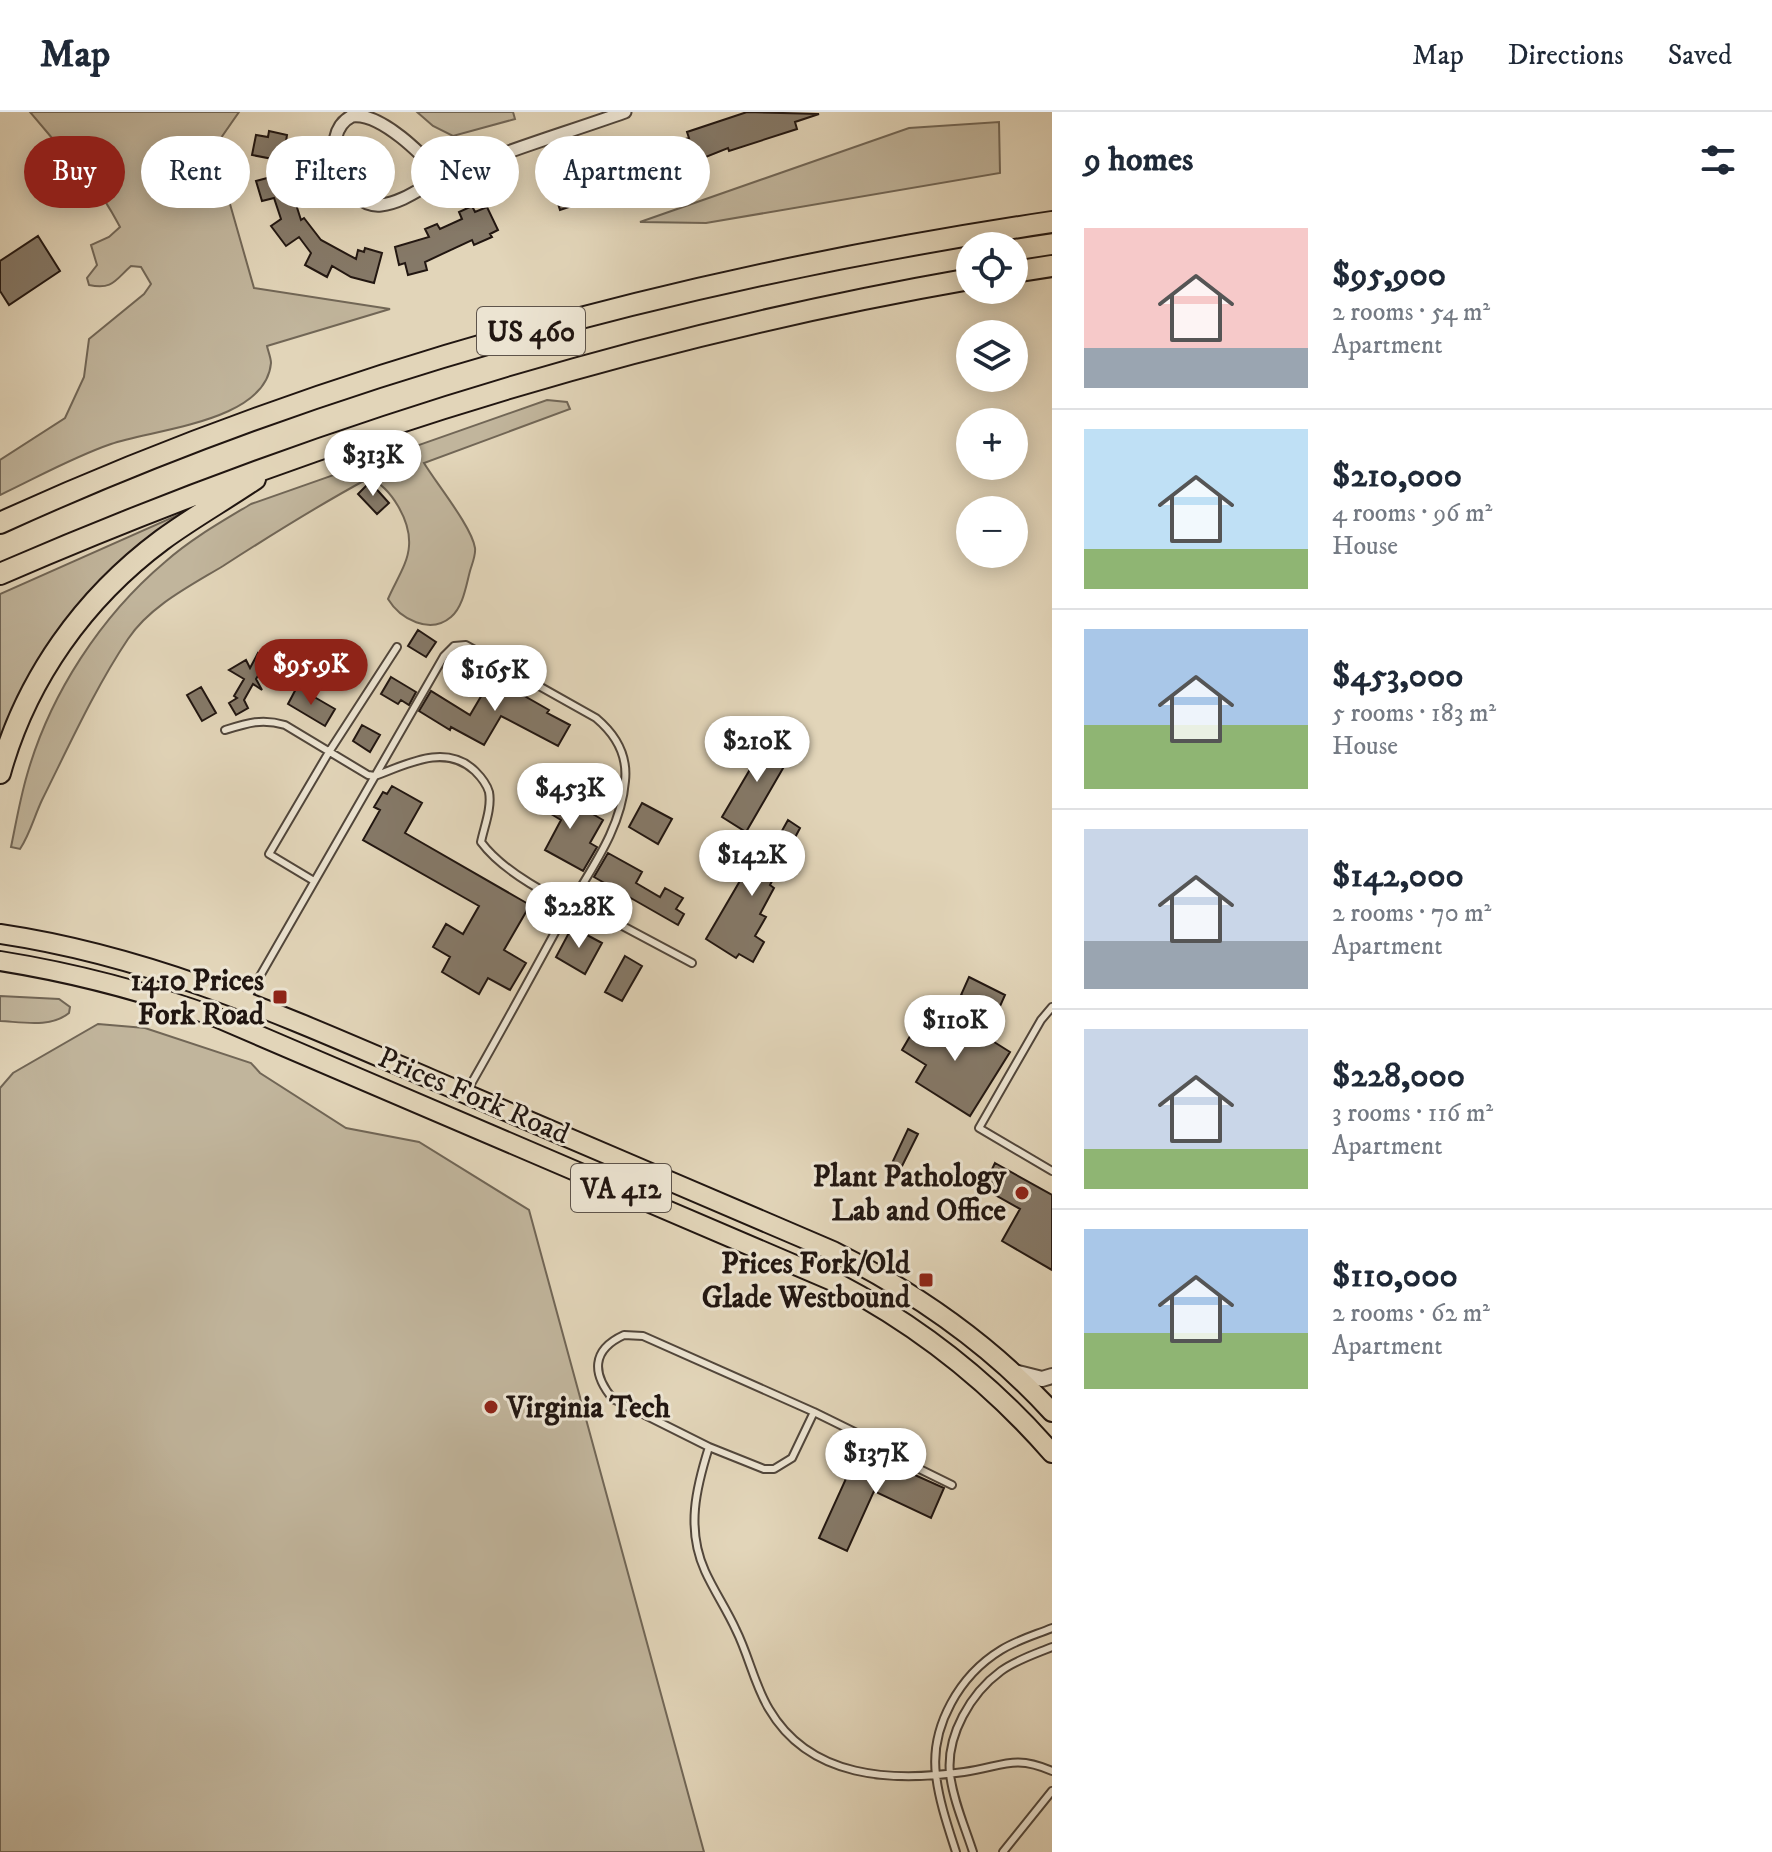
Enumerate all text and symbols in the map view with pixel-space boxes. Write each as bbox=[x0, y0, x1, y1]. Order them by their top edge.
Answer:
text: Map bbox=[40, 31, 110, 79]
text: Map bbox=[1412, 38, 1464, 73]
text: Directions bbox=[1508, 38, 1624, 73]
text: Saved bbox=[1668, 38, 1732, 73]
chip: Buy bbox=[24, 136, 125, 208]
chip: Rent bbox=[141, 136, 250, 208]
chip: Filters bbox=[266, 136, 395, 208]
chip: New bbox=[411, 136, 519, 208]
chip: Apartment bbox=[535, 136, 710, 208]
icon: filters bbox=[1696, 138, 1740, 182]
text: 9 homes bbox=[1084, 139, 1193, 181]
map controls bbox=[956, 232, 1028, 568]
button: locate bbox=[956, 232, 1028, 304]
text: $95,900 bbox=[1332, 254, 1446, 296]
icon: home bbox=[1148, 260, 1244, 356]
text: 2 rooms · 54 m² bbox=[1332, 296, 1490, 329]
road number: US 460 bbox=[477, 307, 585, 355]
button: layers bbox=[956, 320, 1028, 392]
text: Apartment bbox=[1332, 329, 1443, 362]
button: + bbox=[956, 408, 1028, 480]
pin: $313K bbox=[317, 430, 429, 498]
text: $313K bbox=[342, 439, 404, 472]
text: $210,000 bbox=[1332, 455, 1462, 497]
icon: home bbox=[1148, 461, 1244, 557]
button: − bbox=[956, 496, 1028, 568]
text: 4 rooms · 96 m² bbox=[1332, 497, 1492, 530]
text: House bbox=[1332, 530, 1398, 563]
pin: $95.9K bbox=[246, 639, 376, 707]
pin: $165K bbox=[439, 645, 551, 713]
text: $95.9K bbox=[273, 648, 349, 681]
text: $165K bbox=[461, 654, 529, 687]
text: $453,000 bbox=[1332, 655, 1464, 697]
icon: home bbox=[1148, 661, 1244, 757]
text: 5 rooms · 183 m² bbox=[1332, 697, 1496, 730]
pin: $210K bbox=[701, 716, 813, 784]
text: $210K bbox=[723, 725, 791, 758]
text: House bbox=[1332, 730, 1398, 763]
pin: $453K bbox=[514, 763, 626, 831]
text: $453K bbox=[535, 772, 605, 805]
pin: $142K bbox=[696, 830, 808, 898]
text: $142K bbox=[717, 839, 787, 872]
text: $142,000 bbox=[1332, 855, 1464, 897]
icon: home bbox=[1148, 861, 1244, 957]
pin: $228K bbox=[523, 882, 635, 950]
text: $228K bbox=[543, 891, 615, 924]
text: 2 rooms · 70 m² bbox=[1332, 897, 1491, 930]
text: Apartment bbox=[1332, 930, 1443, 963]
place label: 1410 Prices Fork Road bbox=[131, 963, 265, 1034]
marker: 1410 Prices Fork Road bbox=[271, 988, 289, 1006]
pin: $110K bbox=[899, 995, 1011, 1063]
text: $110K bbox=[922, 1004, 988, 1037]
street label: Prices Fork Road bbox=[372, 1039, 575, 1153]
text: $228,000 bbox=[1332, 1055, 1465, 1097]
icon: home bbox=[1148, 1061, 1244, 1157]
text: 3 rooms · 116 m² bbox=[1332, 1097, 1493, 1130]
text: Apartment bbox=[1332, 1130, 1443, 1163]
place label: Plant Pathology Lab and Office bbox=[813, 1159, 1007, 1230]
road number: VA 412 bbox=[571, 1164, 671, 1212]
marker: Plant Pathology Lab and Office bbox=[1013, 1184, 1031, 1202]
place label: Prices Fork/Old Glade Westbound bbox=[702, 1246, 911, 1317]
text: $110,000 bbox=[1332, 1255, 1458, 1297]
icon: home bbox=[1148, 1261, 1244, 1357]
marker: Prices Fork/Old Glade Westbound bbox=[917, 1271, 935, 1289]
text: 2 rooms · 62 m² bbox=[1332, 1297, 1490, 1330]
text: Apartment bbox=[1332, 1330, 1443, 1363]
place label: Virginia Tech bbox=[506, 1390, 671, 1427]
marker: Virginia Tech bbox=[482, 1398, 500, 1416]
pin: $137K bbox=[820, 1428, 932, 1496]
text: $137K bbox=[843, 1437, 909, 1470]

